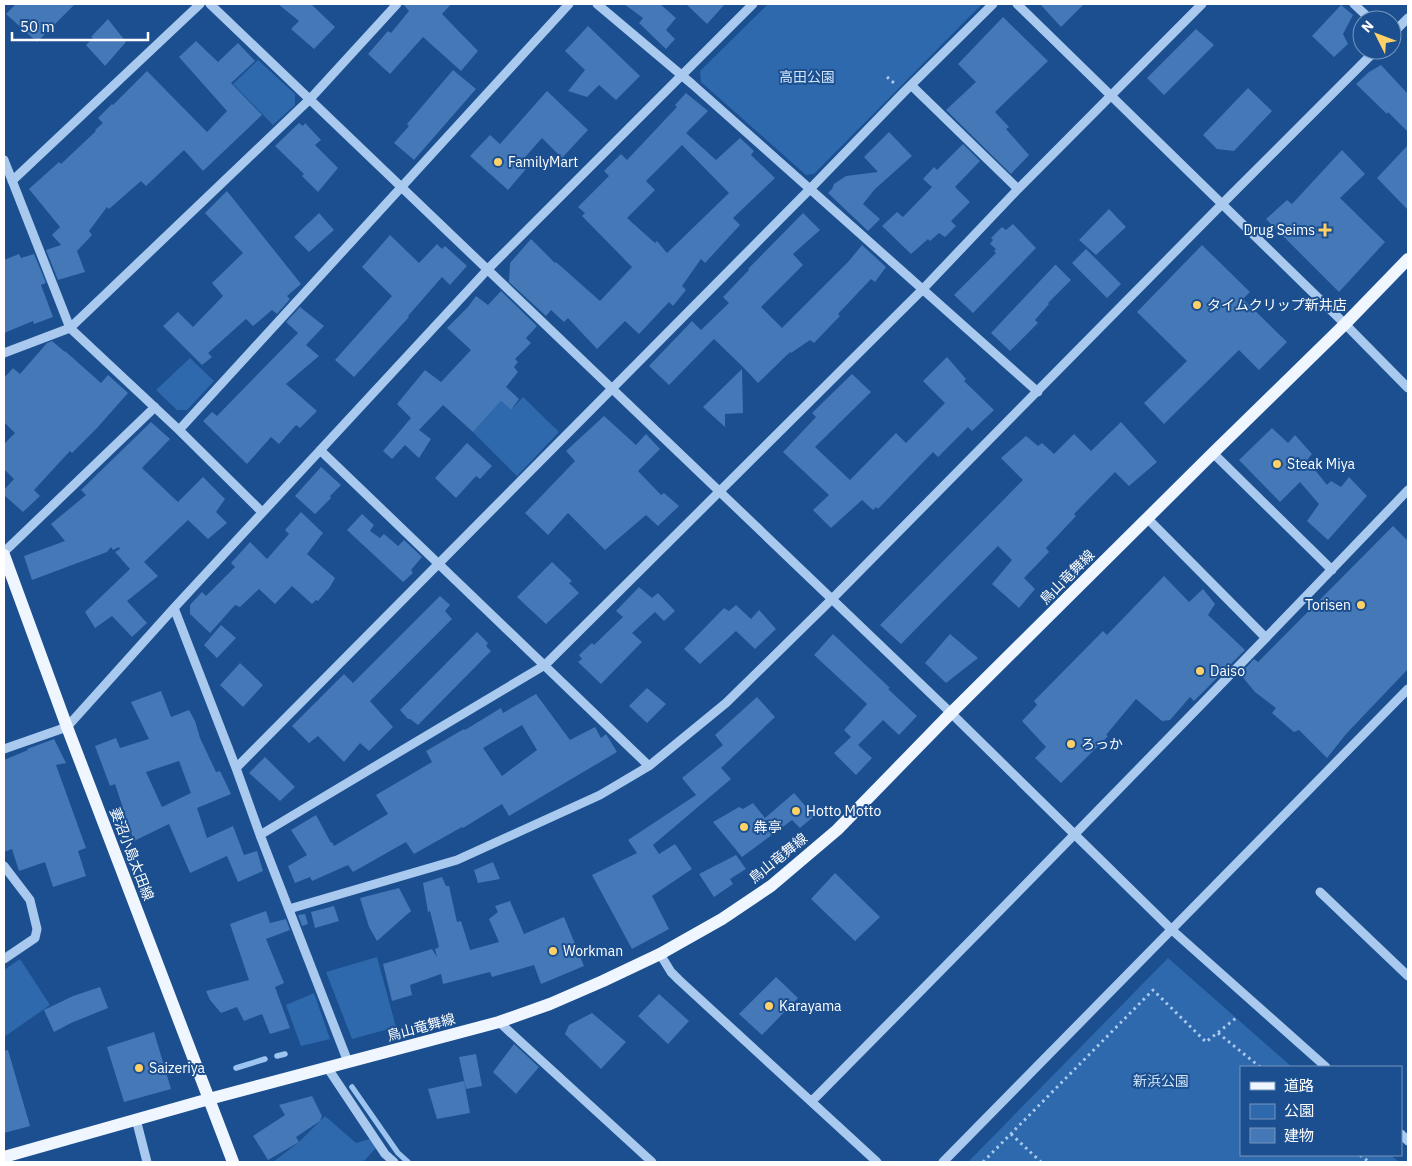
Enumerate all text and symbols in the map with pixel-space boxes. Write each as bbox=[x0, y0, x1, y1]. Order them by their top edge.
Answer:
scale bar bbox=[12, 10, 149, 42]
north arrow bbox=[1352, 10, 1402, 60]
text: 50 m bbox=[20, 17, 55, 36]
text: N bbox=[1357, 17, 1377, 36]
park label: 高田公園 bbox=[779, 68, 835, 86]
place label: FamilyMart bbox=[508, 153, 578, 171]
marker: FamilyMart bbox=[492, 156, 504, 168]
place label: Drug Seims bbox=[1243, 221, 1315, 239]
marker: Drug Seims bbox=[1319, 224, 1331, 236]
place label: タイムクリップ新井店 bbox=[1207, 296, 1347, 314]
marker: タイムクリップ新井店 bbox=[1191, 299, 1203, 311]
place label: Steak Miya bbox=[1287, 455, 1355, 473]
marker: Steak Miya bbox=[1271, 458, 1283, 470]
street label: 鳥山竜舞線 bbox=[1036, 546, 1098, 608]
place label: Torisen bbox=[1305, 596, 1351, 614]
marker: Torisen bbox=[1355, 599, 1367, 611]
place label: Daiso bbox=[1210, 662, 1245, 680]
marker: Daiso bbox=[1194, 665, 1206, 677]
place label: ろっか bbox=[1081, 735, 1123, 753]
marker: ろっか bbox=[1065, 738, 1077, 750]
place label: Hotto Motto bbox=[806, 802, 881, 820]
street label: 妻沼小島太田線 bbox=[106, 805, 158, 903]
marker: Hotto Motto bbox=[790, 805, 802, 817]
place label: 犇亭 bbox=[754, 818, 782, 836]
marker: 犇亭 bbox=[738, 821, 750, 833]
street label: 鳥山竜舞線 bbox=[745, 829, 811, 887]
place label: Workman bbox=[563, 942, 623, 960]
marker: Workman bbox=[547, 945, 559, 957]
place label: Karayama bbox=[779, 997, 842, 1015]
marker: Karayama bbox=[763, 1000, 775, 1012]
street label: 鳥山竜舞線 bbox=[385, 1009, 457, 1045]
place label: Saizeriya bbox=[149, 1059, 206, 1077]
marker: Saizeriya bbox=[133, 1062, 145, 1074]
legend bbox=[1240, 1066, 1402, 1156]
park label: 新浜公園 bbox=[1133, 1072, 1189, 1090]
text: 道路 bbox=[1284, 1076, 1314, 1095]
text: 公園 bbox=[1284, 1101, 1314, 1120]
text: 建物 bbox=[1284, 1126, 1314, 1145]

